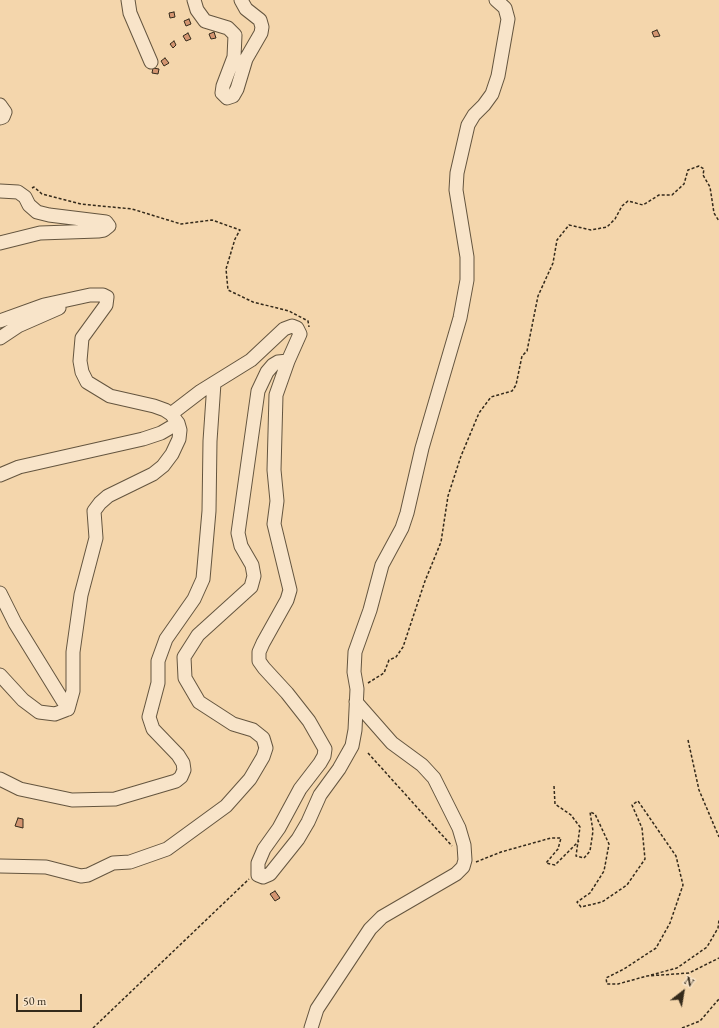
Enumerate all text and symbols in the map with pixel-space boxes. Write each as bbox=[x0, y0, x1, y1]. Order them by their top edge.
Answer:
north arrow bbox=[663, 972, 703, 1012]
text: N bbox=[682, 973, 697, 990]
scale bar bbox=[18, 986, 84, 1012]
text: 50 m bbox=[23, 993, 46, 1009]

